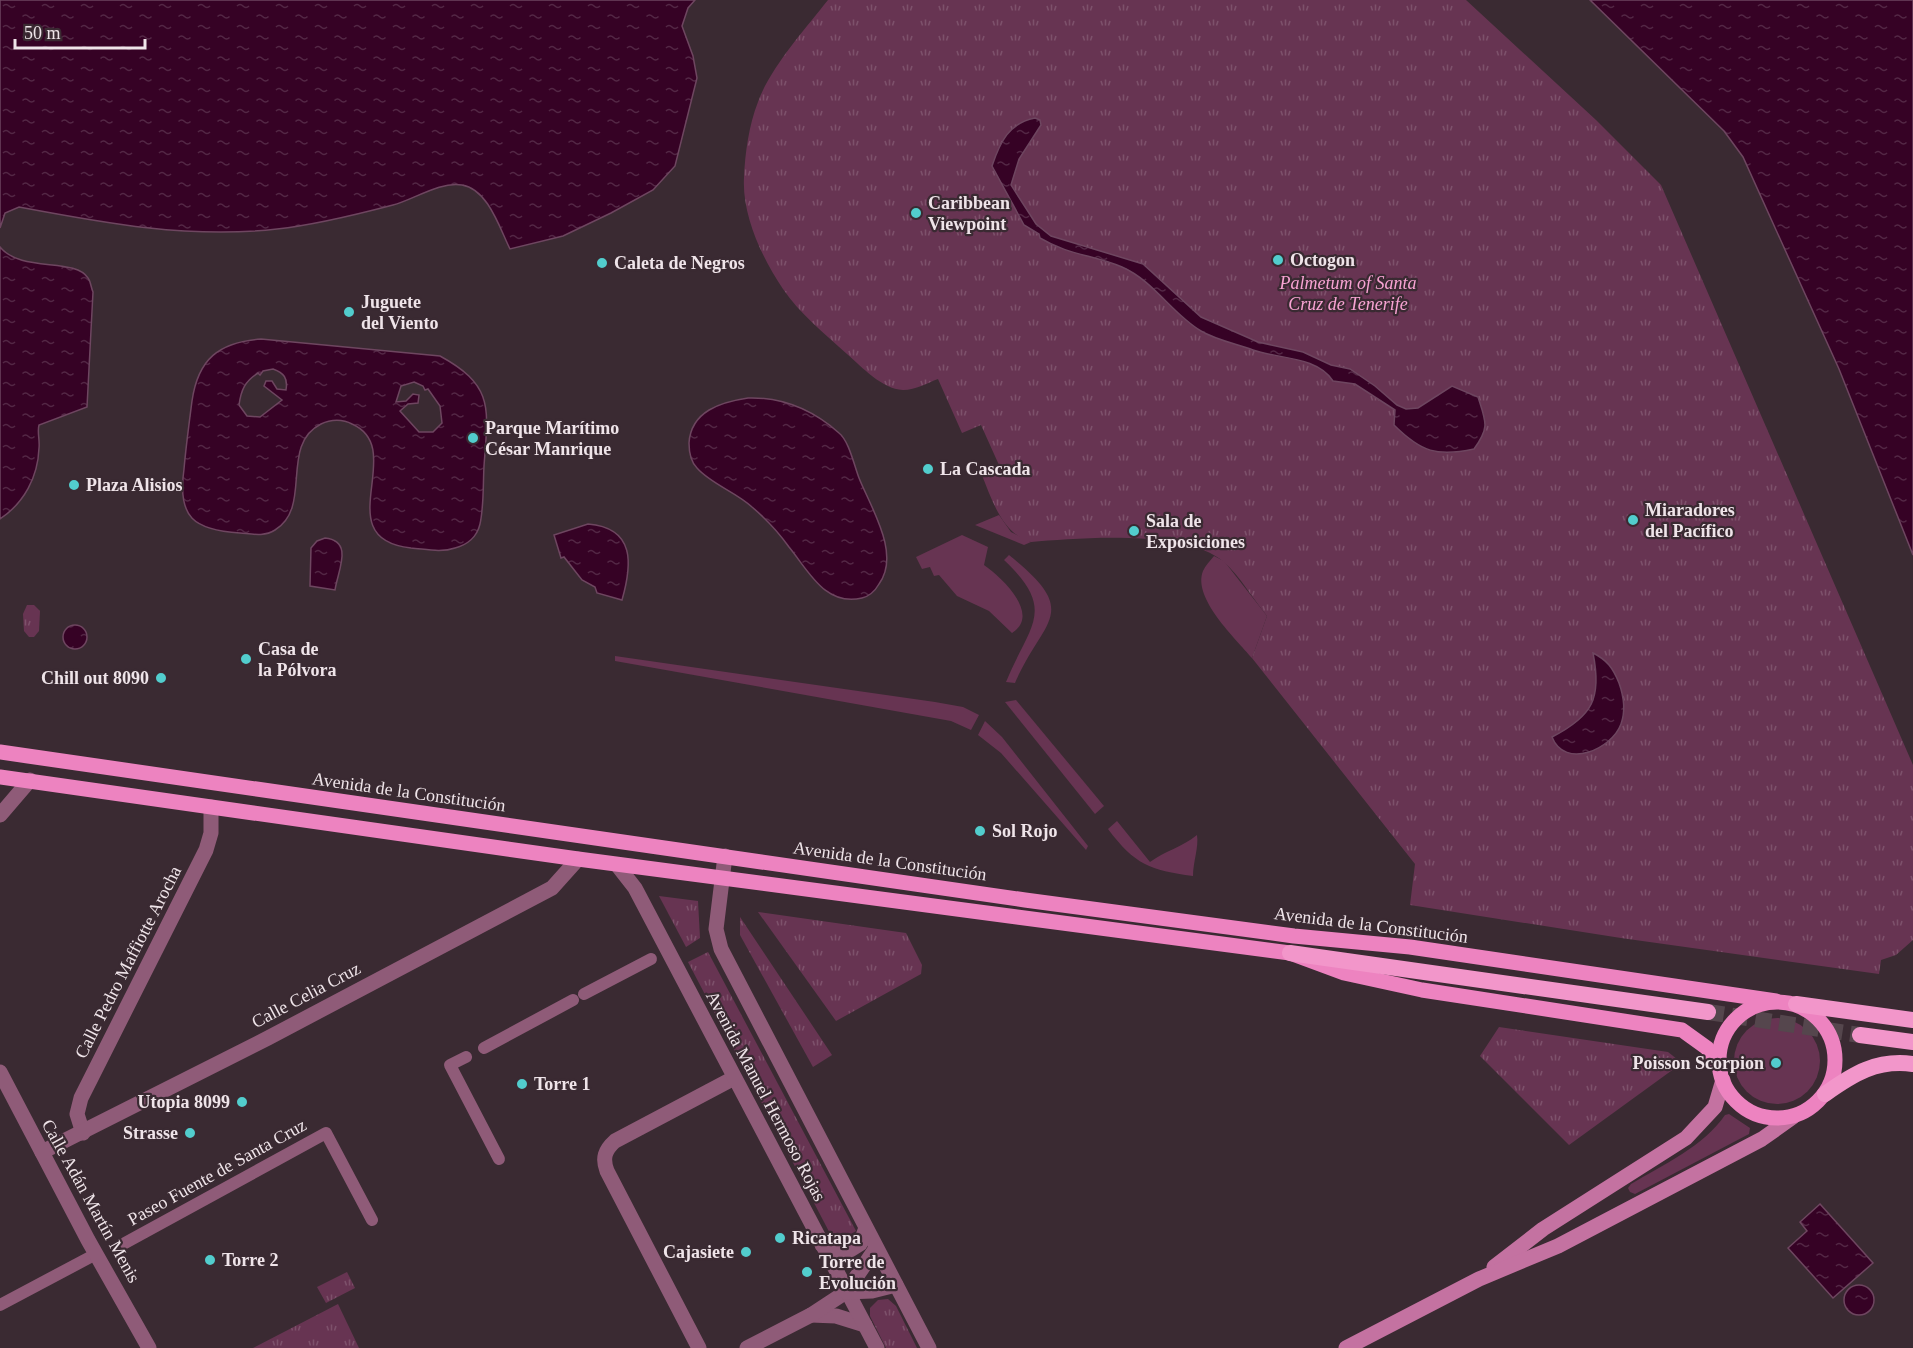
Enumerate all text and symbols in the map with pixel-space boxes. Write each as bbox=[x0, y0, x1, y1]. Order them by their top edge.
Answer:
scale bar bbox=[15, 12, 146, 50]
text: 50 m bbox=[24, 23, 61, 43]
place label: Caribbean Viewpoint bbox=[928, 193, 1010, 234]
marker: Caribbean Viewpoint bbox=[909, 206, 923, 220]
place label: Octogon bbox=[1290, 250, 1355, 270]
place label: Caleta de Negros bbox=[614, 253, 745, 273]
marker: Octogon bbox=[1271, 253, 1285, 267]
marker: Caleta de Negros bbox=[595, 256, 609, 270]
park label: Palmetum of Santa Cruz de Tenerife bbox=[1279, 273, 1417, 314]
place label: Juguete del Viento bbox=[361, 292, 439, 333]
marker: Juguete del Viento bbox=[342, 305, 356, 319]
place label: Parque Marítimo César Manrique bbox=[485, 418, 619, 459]
marker: Parque Marítimo César Manrique bbox=[466, 431, 480, 445]
place label: La Cascada bbox=[940, 459, 1031, 479]
marker: La Cascada bbox=[921, 462, 935, 476]
place label: Plaza Alisios bbox=[86, 475, 183, 495]
marker: Plaza Alisios bbox=[67, 478, 81, 492]
place label: Miaradores del Pacífico bbox=[1645, 500, 1735, 541]
place label: Sala de Exposiciones bbox=[1146, 511, 1245, 552]
marker: Miaradores del Pacífico bbox=[1626, 513, 1640, 527]
marker: Sala de Exposiciones bbox=[1127, 524, 1141, 538]
place label: Casa de la Pólvora bbox=[258, 639, 337, 680]
marker: Casa de la Pólvora bbox=[239, 652, 253, 666]
place label: Chill out 8090 bbox=[41, 668, 149, 688]
marker: Chill out 8090 bbox=[154, 671, 168, 685]
street label: Avenida de la Constitución bbox=[311, 769, 507, 815]
place label: Sol Rojo bbox=[992, 821, 1058, 841]
marker: Sol Rojo bbox=[973, 824, 987, 838]
street label: Avenida de la Constitución bbox=[792, 838, 988, 884]
street label: Calle Pedro Maffiotte Arocha bbox=[71, 863, 185, 1061]
street label: Avenida de la Constitución bbox=[1273, 903, 1469, 947]
street label: Calle Celia Cruz bbox=[248, 958, 364, 1032]
street label: Avenida Manuel Hermoso Rojas bbox=[702, 988, 830, 1204]
place label: Poisson Scorpion bbox=[1632, 1053, 1764, 1073]
marker: Poisson Scorpion bbox=[1769, 1056, 1783, 1070]
place label: Torre 1 bbox=[534, 1074, 591, 1094]
marker: Torre 1 bbox=[515, 1077, 529, 1091]
place label: Utopia 8099 bbox=[137, 1092, 230, 1112]
marker: Utopia 8099 bbox=[235, 1095, 249, 1109]
street label: Paseo Fuente de Santa Cruz bbox=[124, 1115, 310, 1229]
street label: Calle Adán Martín Menis bbox=[38, 1116, 144, 1286]
place label: Strasse bbox=[123, 1123, 178, 1143]
marker: Strasse bbox=[183, 1126, 197, 1140]
place label: Ricatapa bbox=[792, 1228, 861, 1248]
marker: Ricatapa bbox=[773, 1231, 787, 1245]
place label: Cajasiete bbox=[663, 1242, 734, 1262]
marker: Cajasiete bbox=[739, 1245, 753, 1259]
place label: Torre 2 bbox=[222, 1250, 279, 1270]
place label: Torre de Evolución bbox=[819, 1252, 896, 1293]
marker: Torre 2 bbox=[203, 1253, 217, 1267]
marker: Torre de Evolución bbox=[800, 1265, 814, 1279]

